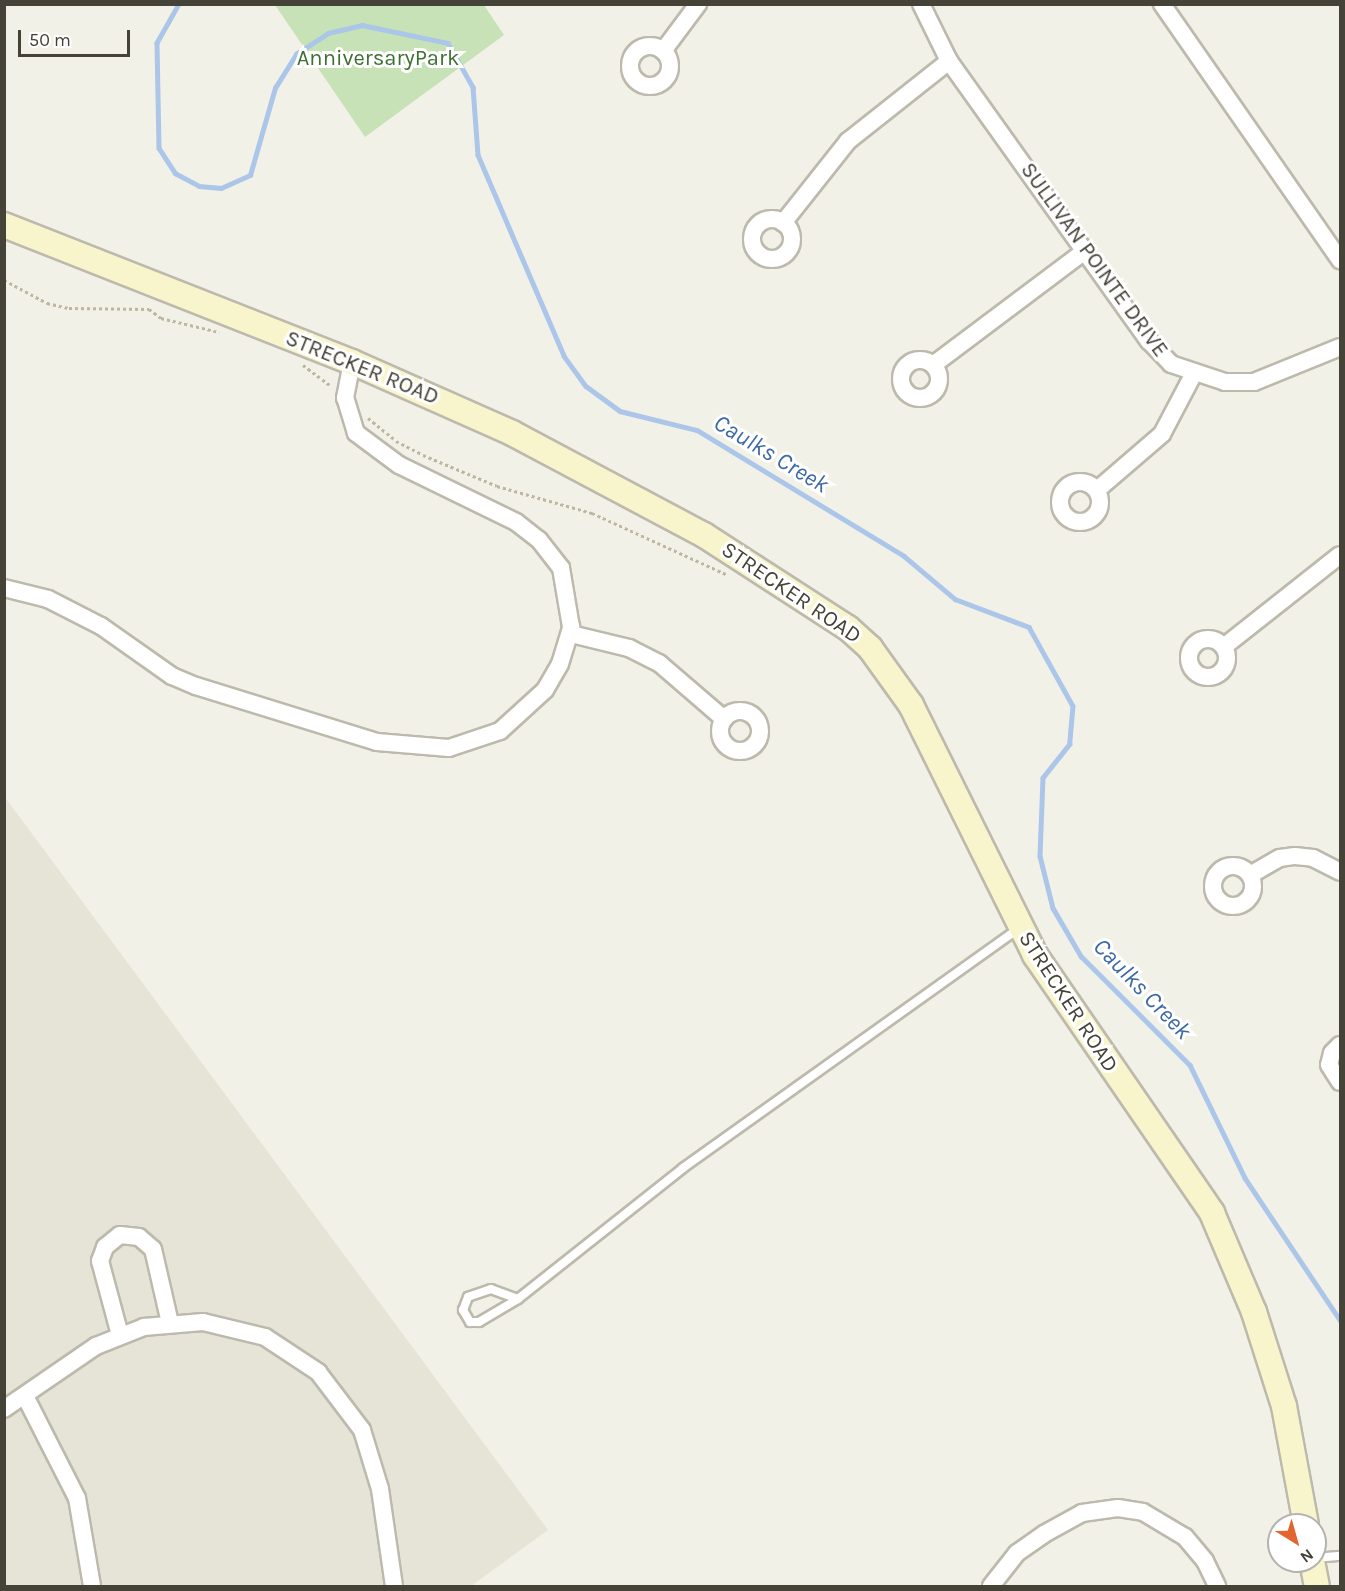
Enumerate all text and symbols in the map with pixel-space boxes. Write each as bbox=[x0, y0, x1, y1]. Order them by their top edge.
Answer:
scale bar bbox=[21, 18, 134, 56]
text: 50 m bbox=[29, 29, 71, 51]
park label: AnniversaryPark bbox=[297, 46, 459, 72]
street label: SULLIVAN POINTE DRIVE bbox=[1015, 158, 1173, 362]
street label: STRECKER ROAD bbox=[282, 325, 442, 411]
water label: Caulks Creek bbox=[708, 408, 834, 500]
street label: STRECKER ROAD bbox=[716, 537, 866, 649]
street label: STRECKER ROAD bbox=[1013, 927, 1123, 1077]
water label: Caulks Creek bbox=[1087, 933, 1197, 1045]
north arrow bbox=[1267, 1513, 1327, 1573]
text: N bbox=[1297, 1545, 1317, 1567]

